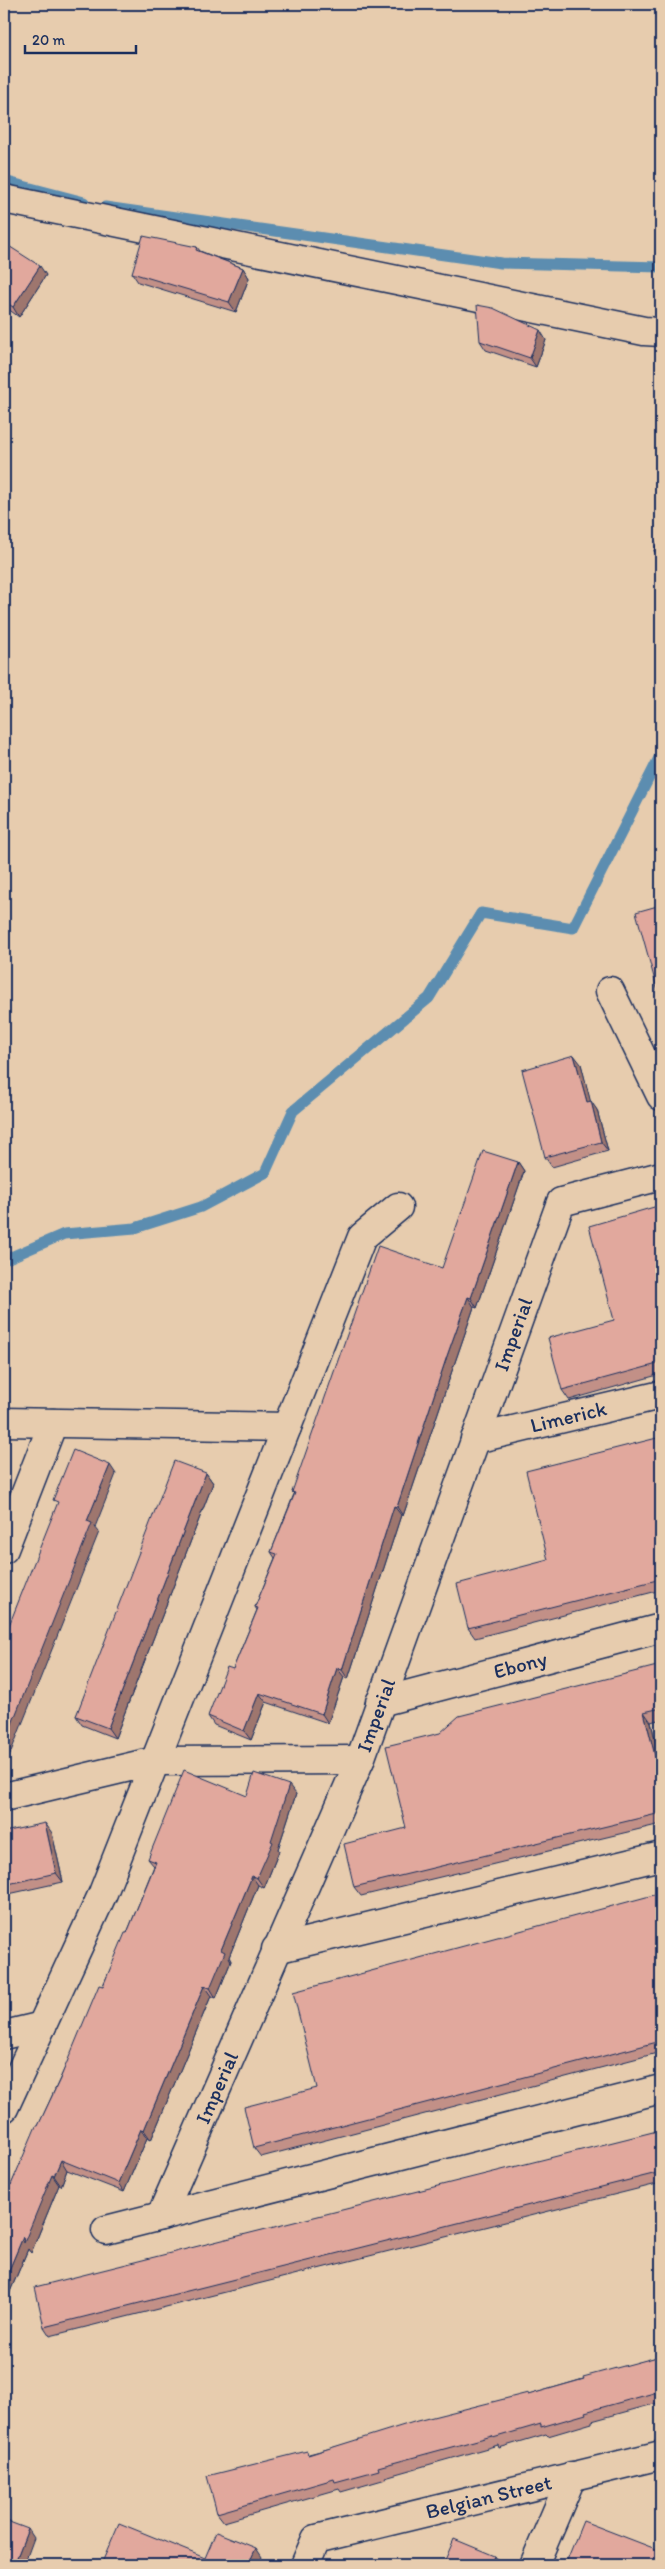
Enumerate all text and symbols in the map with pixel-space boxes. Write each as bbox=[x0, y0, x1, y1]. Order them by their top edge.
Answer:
scale bar bbox=[25, 22, 136, 54]
text: 20 m bbox=[32, 31, 66, 49]
street label: Imperial bbox=[488, 1294, 538, 1374]
street label: Limerick bbox=[528, 1395, 609, 1438]
street label: Ebony bbox=[491, 1646, 550, 1684]
street label: Imperial bbox=[351, 1675, 400, 1755]
street label: Imperial bbox=[190, 2047, 243, 2128]
street label: Belgian Street bbox=[423, 2469, 554, 2524]

